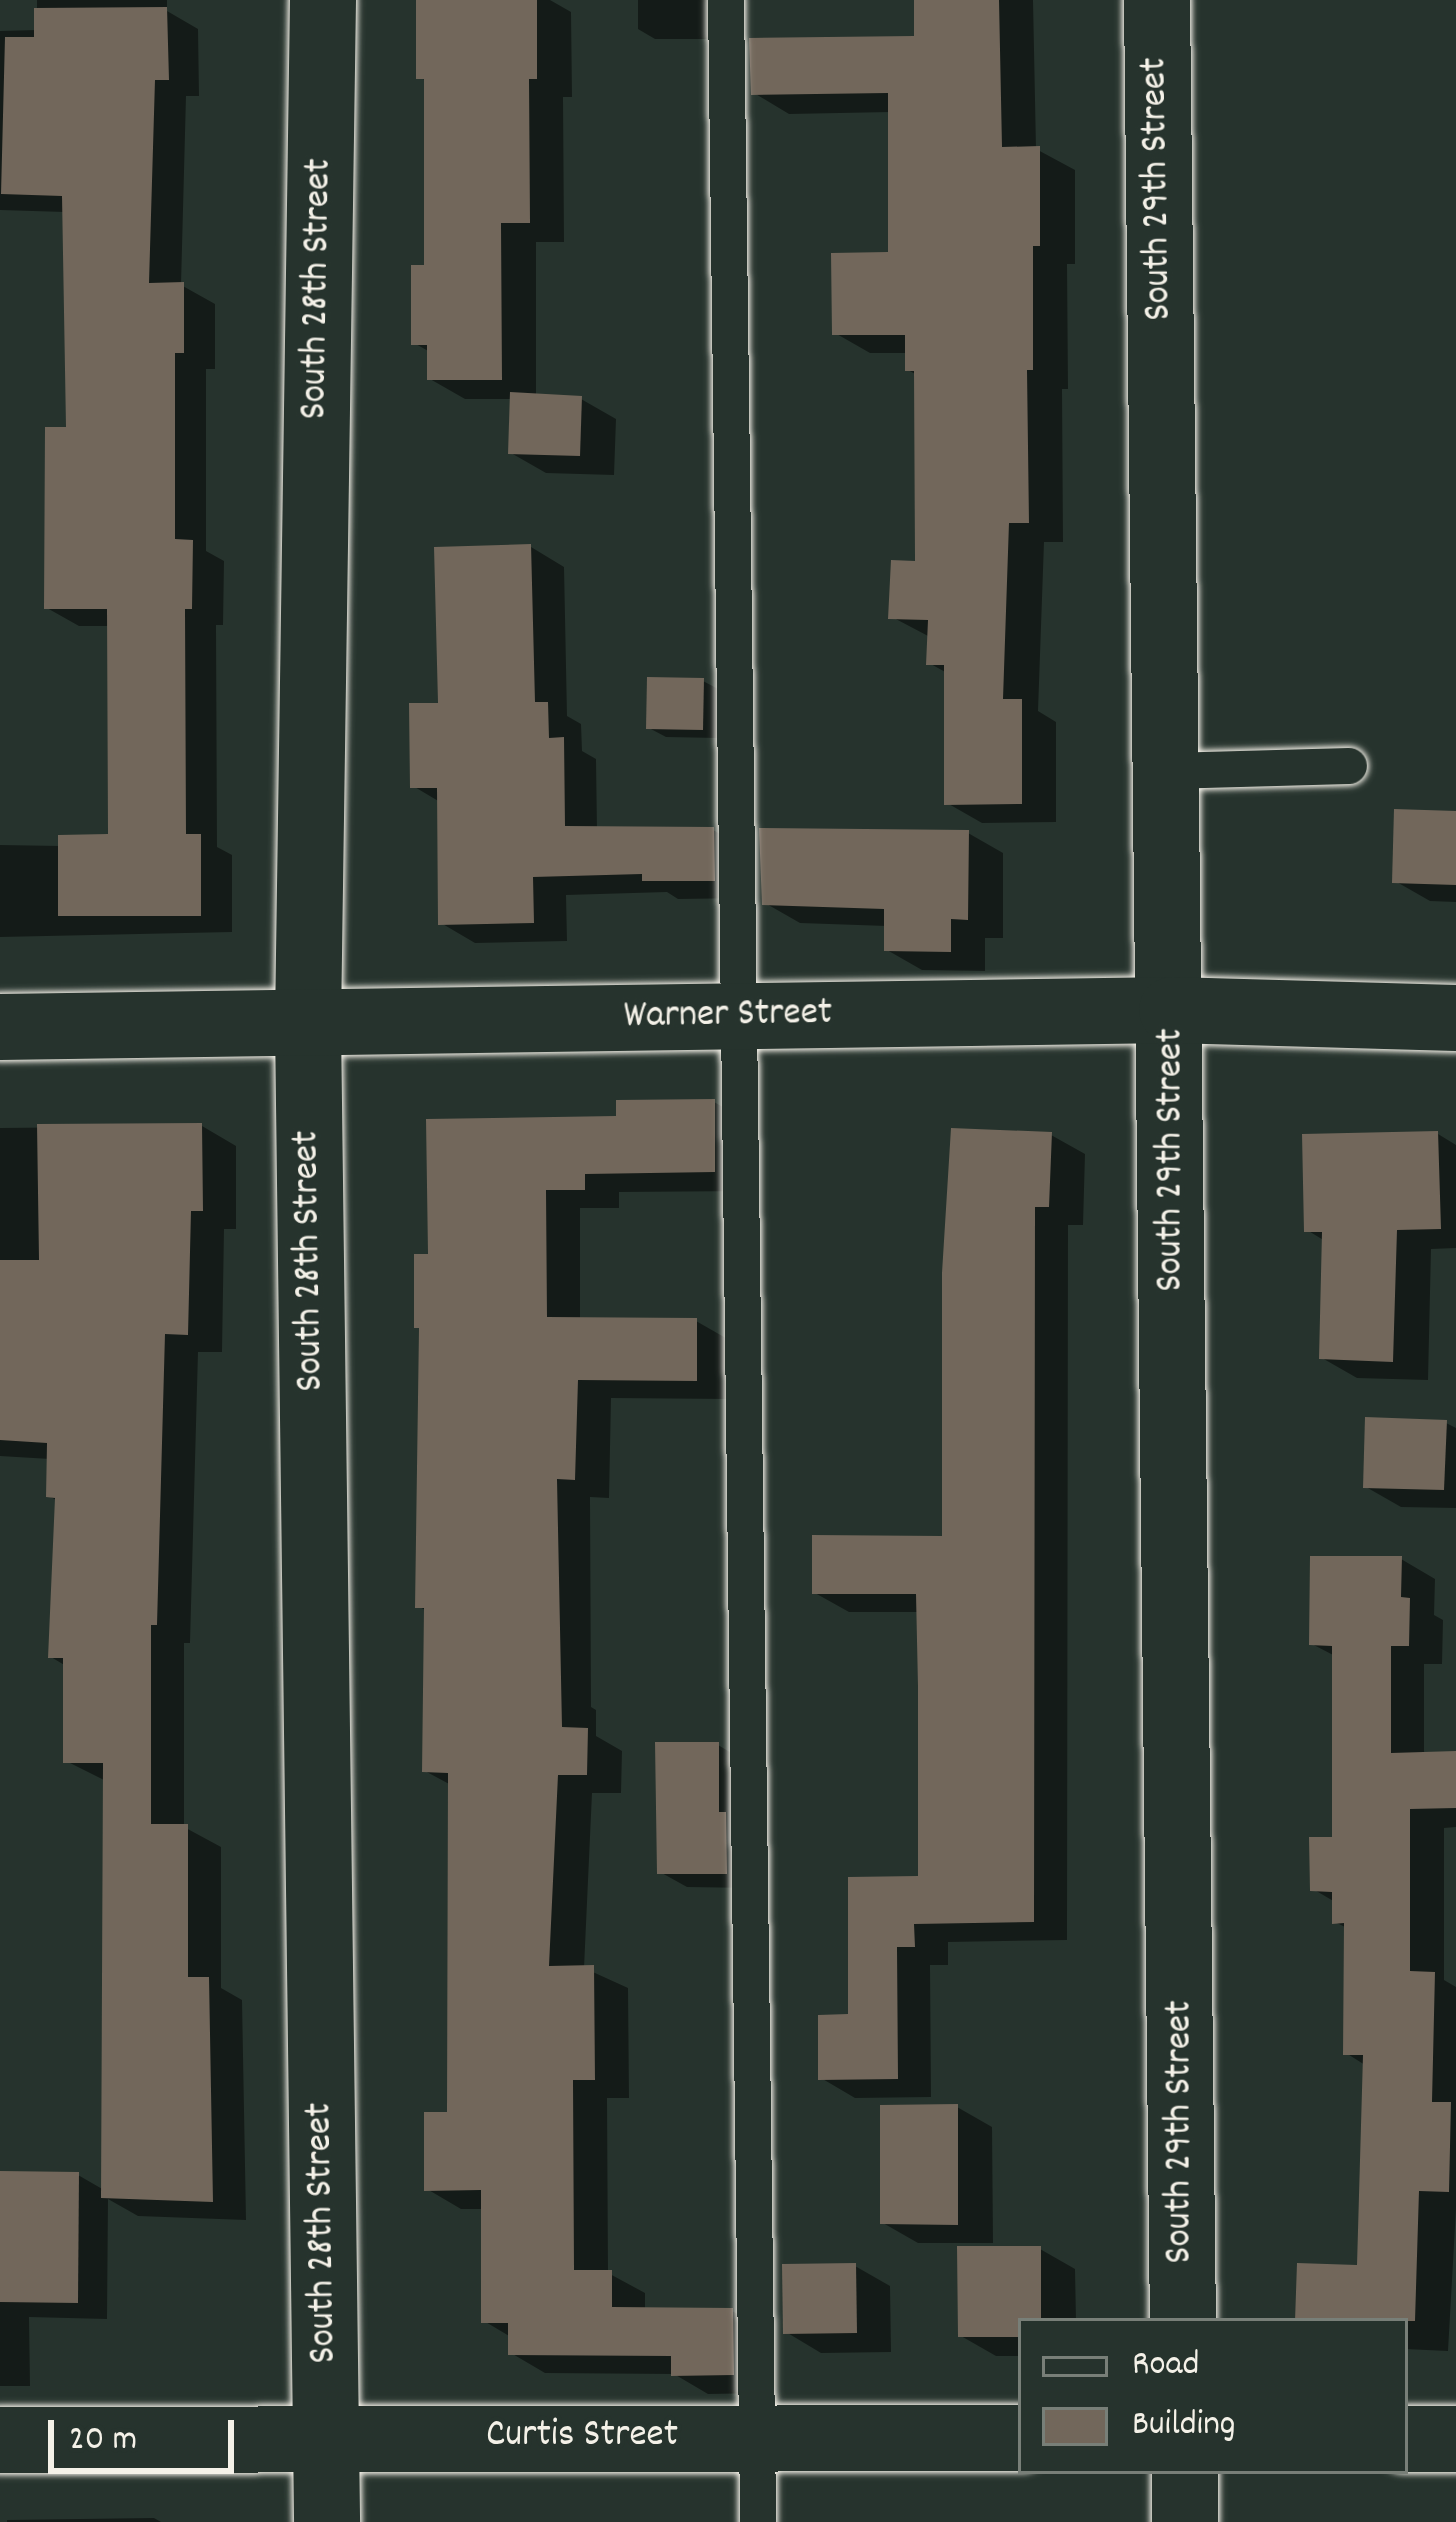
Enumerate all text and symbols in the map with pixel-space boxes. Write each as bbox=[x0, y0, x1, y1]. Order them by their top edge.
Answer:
street label: South 29th Street bbox=[1133, 57, 1185, 321]
street label: South 28th Street bbox=[293, 158, 345, 420]
street label: Warner Street bbox=[623, 992, 833, 1042]
street label: South 29th Street bbox=[1150, 1028, 1196, 1292]
street label: South 28th Street bbox=[285, 1130, 337, 1392]
street label: South 29th Street bbox=[1159, 2000, 1205, 2264]
street label: South 28th Street bbox=[298, 2102, 350, 2364]
legend bbox=[1018, 2318, 1408, 2474]
text: Road bbox=[1132, 2340, 1199, 2392]
scale bar bbox=[54, 2396, 240, 2470]
text: Building bbox=[1132, 2400, 1236, 2452]
street label: Curtis Street bbox=[486, 2414, 678, 2460]
text: 20 m bbox=[69, 2415, 137, 2467]

